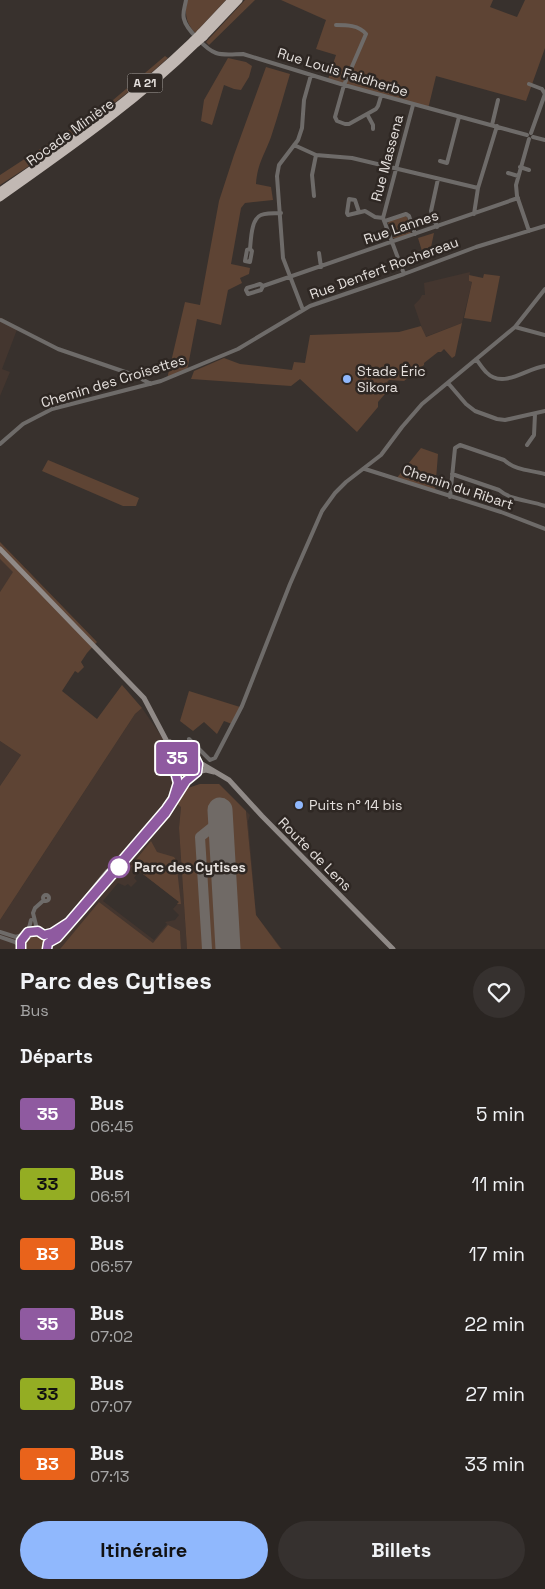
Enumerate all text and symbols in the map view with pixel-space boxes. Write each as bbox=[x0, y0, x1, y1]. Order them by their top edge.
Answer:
street label: Rue Louis Faidherbe bbox=[275, 44, 411, 100]
road number: A 21 bbox=[128, 74, 162, 92]
street label: Rocade Minière bbox=[23, 94, 117, 170]
street label: Rue Massena bbox=[367, 113, 407, 203]
street label: Rue Lannes bbox=[361, 206, 441, 248]
street label: Rue Denfert Rochereau bbox=[307, 233, 461, 303]
street label: Chemin des Croisettes bbox=[39, 350, 187, 412]
place label: Stade Éric Sikora bbox=[357, 362, 426, 396]
marker: Stade Éric Sikora bbox=[341, 373, 353, 385]
street label: Chemin du Ribart bbox=[400, 461, 516, 513]
line badge: 35 bbox=[154, 742, 200, 774]
text: 35 bbox=[166, 746, 188, 769]
place label: Puits n° 14 bis bbox=[309, 796, 402, 814]
marker: Puits n° 14 bis bbox=[293, 799, 305, 811]
street label: Route de Lens bbox=[274, 813, 356, 895]
marker: Parc des Cytises bbox=[108, 856, 130, 878]
place label: Parc des Cytises bbox=[134, 858, 246, 876]
text: Parc des Cytises bbox=[20, 965, 212, 996]
button: heart bbox=[473, 966, 525, 1018]
text: Bus bbox=[20, 1000, 49, 1021]
text: Départs bbox=[20, 1044, 93, 1069]
text: Bus bbox=[90, 1091, 124, 1116]
text: 35 bbox=[37, 1102, 58, 1125]
text: 5 min bbox=[476, 1102, 525, 1127]
text: 06:45 bbox=[90, 1116, 134, 1137]
text: Bus bbox=[90, 1161, 124, 1186]
text: 33 bbox=[37, 1172, 58, 1195]
text: 11 min bbox=[472, 1172, 525, 1197]
text: 06:51 bbox=[90, 1186, 130, 1207]
text: Bus bbox=[90, 1231, 124, 1256]
text: B3 bbox=[36, 1242, 59, 1265]
text: 17 min bbox=[469, 1242, 525, 1267]
text: 06:57 bbox=[90, 1256, 133, 1277]
text: Bus bbox=[90, 1301, 124, 1326]
text: 35 bbox=[37, 1312, 58, 1335]
text: 22 min bbox=[465, 1312, 525, 1337]
text: 07:02 bbox=[90, 1326, 133, 1347]
text: Bus bbox=[90, 1371, 124, 1396]
text: 33 bbox=[37, 1382, 58, 1405]
text: 27 min bbox=[465, 1382, 525, 1407]
text: 07:07 bbox=[90, 1396, 132, 1417]
text: Bus bbox=[90, 1441, 124, 1466]
text: B3 bbox=[36, 1452, 59, 1475]
text: 33 min bbox=[465, 1452, 525, 1477]
text: 07:13 bbox=[90, 1466, 129, 1487]
button: Itinéraire bbox=[20, 1521, 268, 1579]
button: Billets bbox=[278, 1521, 525, 1579]

